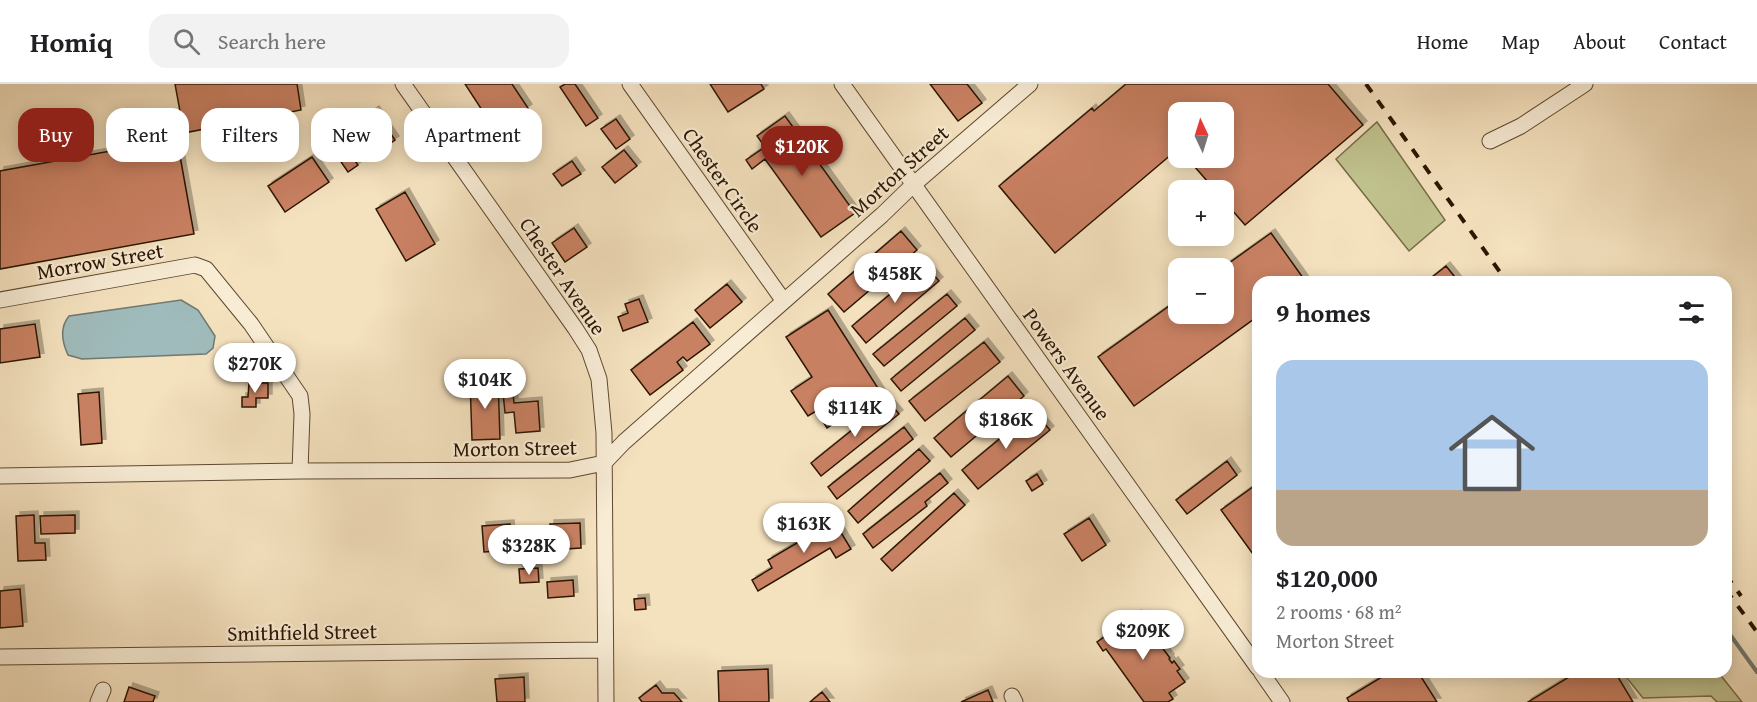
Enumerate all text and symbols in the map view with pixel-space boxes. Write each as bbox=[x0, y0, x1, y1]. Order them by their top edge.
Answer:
search box bbox=[149, 14, 569, 68]
text: Homiq bbox=[30, 21, 113, 62]
icon: search bbox=[170, 25, 203, 58]
text: Search here bbox=[218, 25, 326, 57]
text: Home bbox=[1417, 26, 1468, 57]
text: Map bbox=[1501, 26, 1540, 57]
text: About bbox=[1573, 26, 1626, 57]
text: Contact bbox=[1659, 26, 1727, 57]
north arrow bbox=[1168, 102, 1234, 168]
map controls bbox=[1168, 102, 1234, 324]
chip: Buy bbox=[18, 108, 94, 162]
chip: Rent bbox=[106, 108, 189, 162]
chip: Filters bbox=[201, 108, 299, 162]
chip: New bbox=[311, 108, 392, 162]
chip: Apartment bbox=[404, 108, 542, 162]
street label: Morton Street bbox=[842, 118, 956, 224]
street label: Chester Circle bbox=[675, 121, 771, 239]
pin: $120K bbox=[760, 126, 844, 177]
text: $120K bbox=[775, 131, 829, 160]
button: + bbox=[1168, 180, 1234, 246]
street label: Chester Avenue bbox=[512, 211, 614, 341]
street label: Morrow Street bbox=[34, 235, 166, 287]
pin: $458K bbox=[853, 253, 937, 304]
text: $458K bbox=[868, 258, 922, 287]
button: − bbox=[1168, 258, 1234, 324]
text: 9 homes bbox=[1276, 293, 1371, 332]
icon: filters bbox=[1675, 296, 1708, 329]
street label: Powers Avenue bbox=[1016, 301, 1118, 427]
pin: $270K bbox=[213, 343, 297, 394]
text: $270K bbox=[228, 348, 282, 377]
pin: $104K bbox=[443, 359, 527, 410]
text: $104K bbox=[458, 364, 512, 393]
pin: $114K bbox=[813, 387, 897, 438]
text: $114K bbox=[828, 392, 882, 421]
pin: $186K bbox=[964, 399, 1048, 450]
icon: home bbox=[1438, 399, 1546, 507]
text: $186K bbox=[979, 404, 1033, 433]
street label: Morton Street bbox=[453, 431, 578, 465]
pin: $163K bbox=[762, 503, 846, 554]
text: $163K bbox=[777, 508, 831, 537]
pin: $328K bbox=[487, 525, 571, 576]
text: $328K bbox=[502, 530, 556, 559]
text: $120,000 bbox=[1276, 558, 1378, 597]
text: 2 rooms · 68 m² bbox=[1276, 597, 1402, 626]
pin: $209K bbox=[1101, 610, 1185, 661]
street label: Smithfield Street bbox=[227, 615, 378, 649]
text: $209K bbox=[1116, 615, 1170, 644]
text: Morton Street bbox=[1276, 626, 1394, 655]

